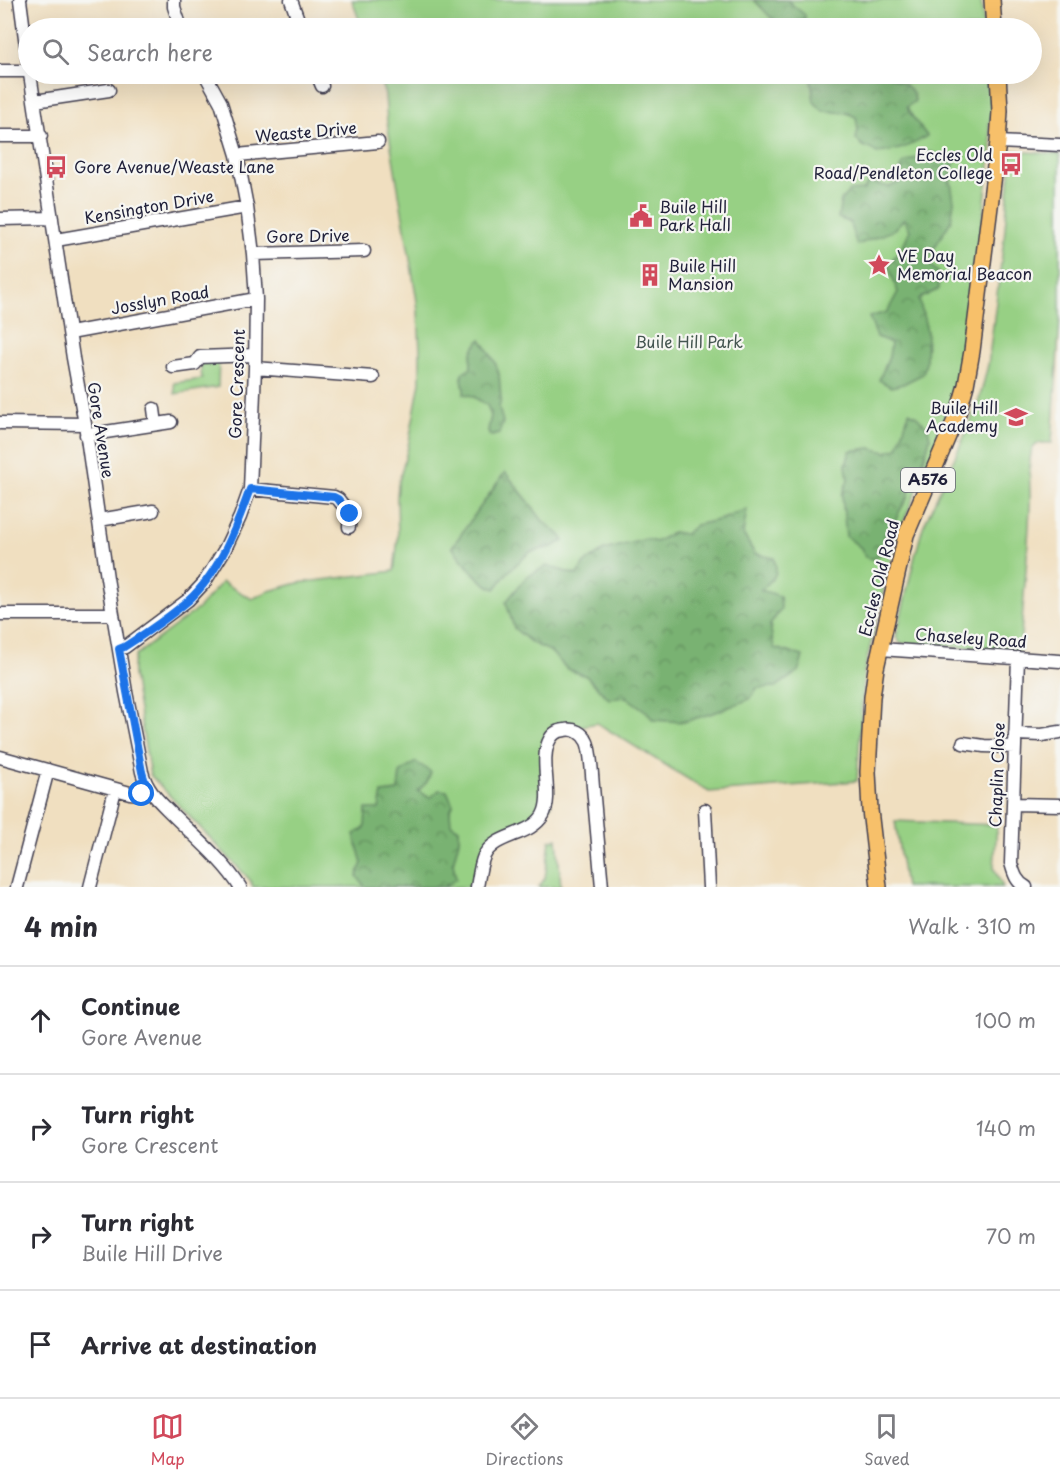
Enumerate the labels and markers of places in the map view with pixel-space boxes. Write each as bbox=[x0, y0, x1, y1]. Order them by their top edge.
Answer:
place label: Eccles Old Road/Pendleton College bbox=[814, 142, 993, 184]
bus stop icon: Eccles Old Road/Pendleton College bbox=[998, 151, 1024, 177]
bus stop icon: Gore Avenue/Weaste Lane bbox=[43, 154, 69, 180]
place label: Gore Avenue/Weaste Lane bbox=[74, 154, 275, 178]
place label: Buile Hill Park Hall bbox=[659, 194, 731, 236]
public building icon: Buile Hill Park Hall bbox=[628, 203, 654, 229]
place label: VE Day Memorial Beacon bbox=[897, 243, 1032, 285]
place icon: VE Day Memorial Beacon bbox=[866, 252, 892, 278]
place label: Buile Hill Mansion bbox=[668, 253, 736, 295]
building icon: Buile Hill Mansion bbox=[637, 262, 663, 288]
place label: Buile Hill Academy bbox=[926, 395, 998, 437]
school or university icon: Buile Hill Academy bbox=[1003, 404, 1029, 430]

